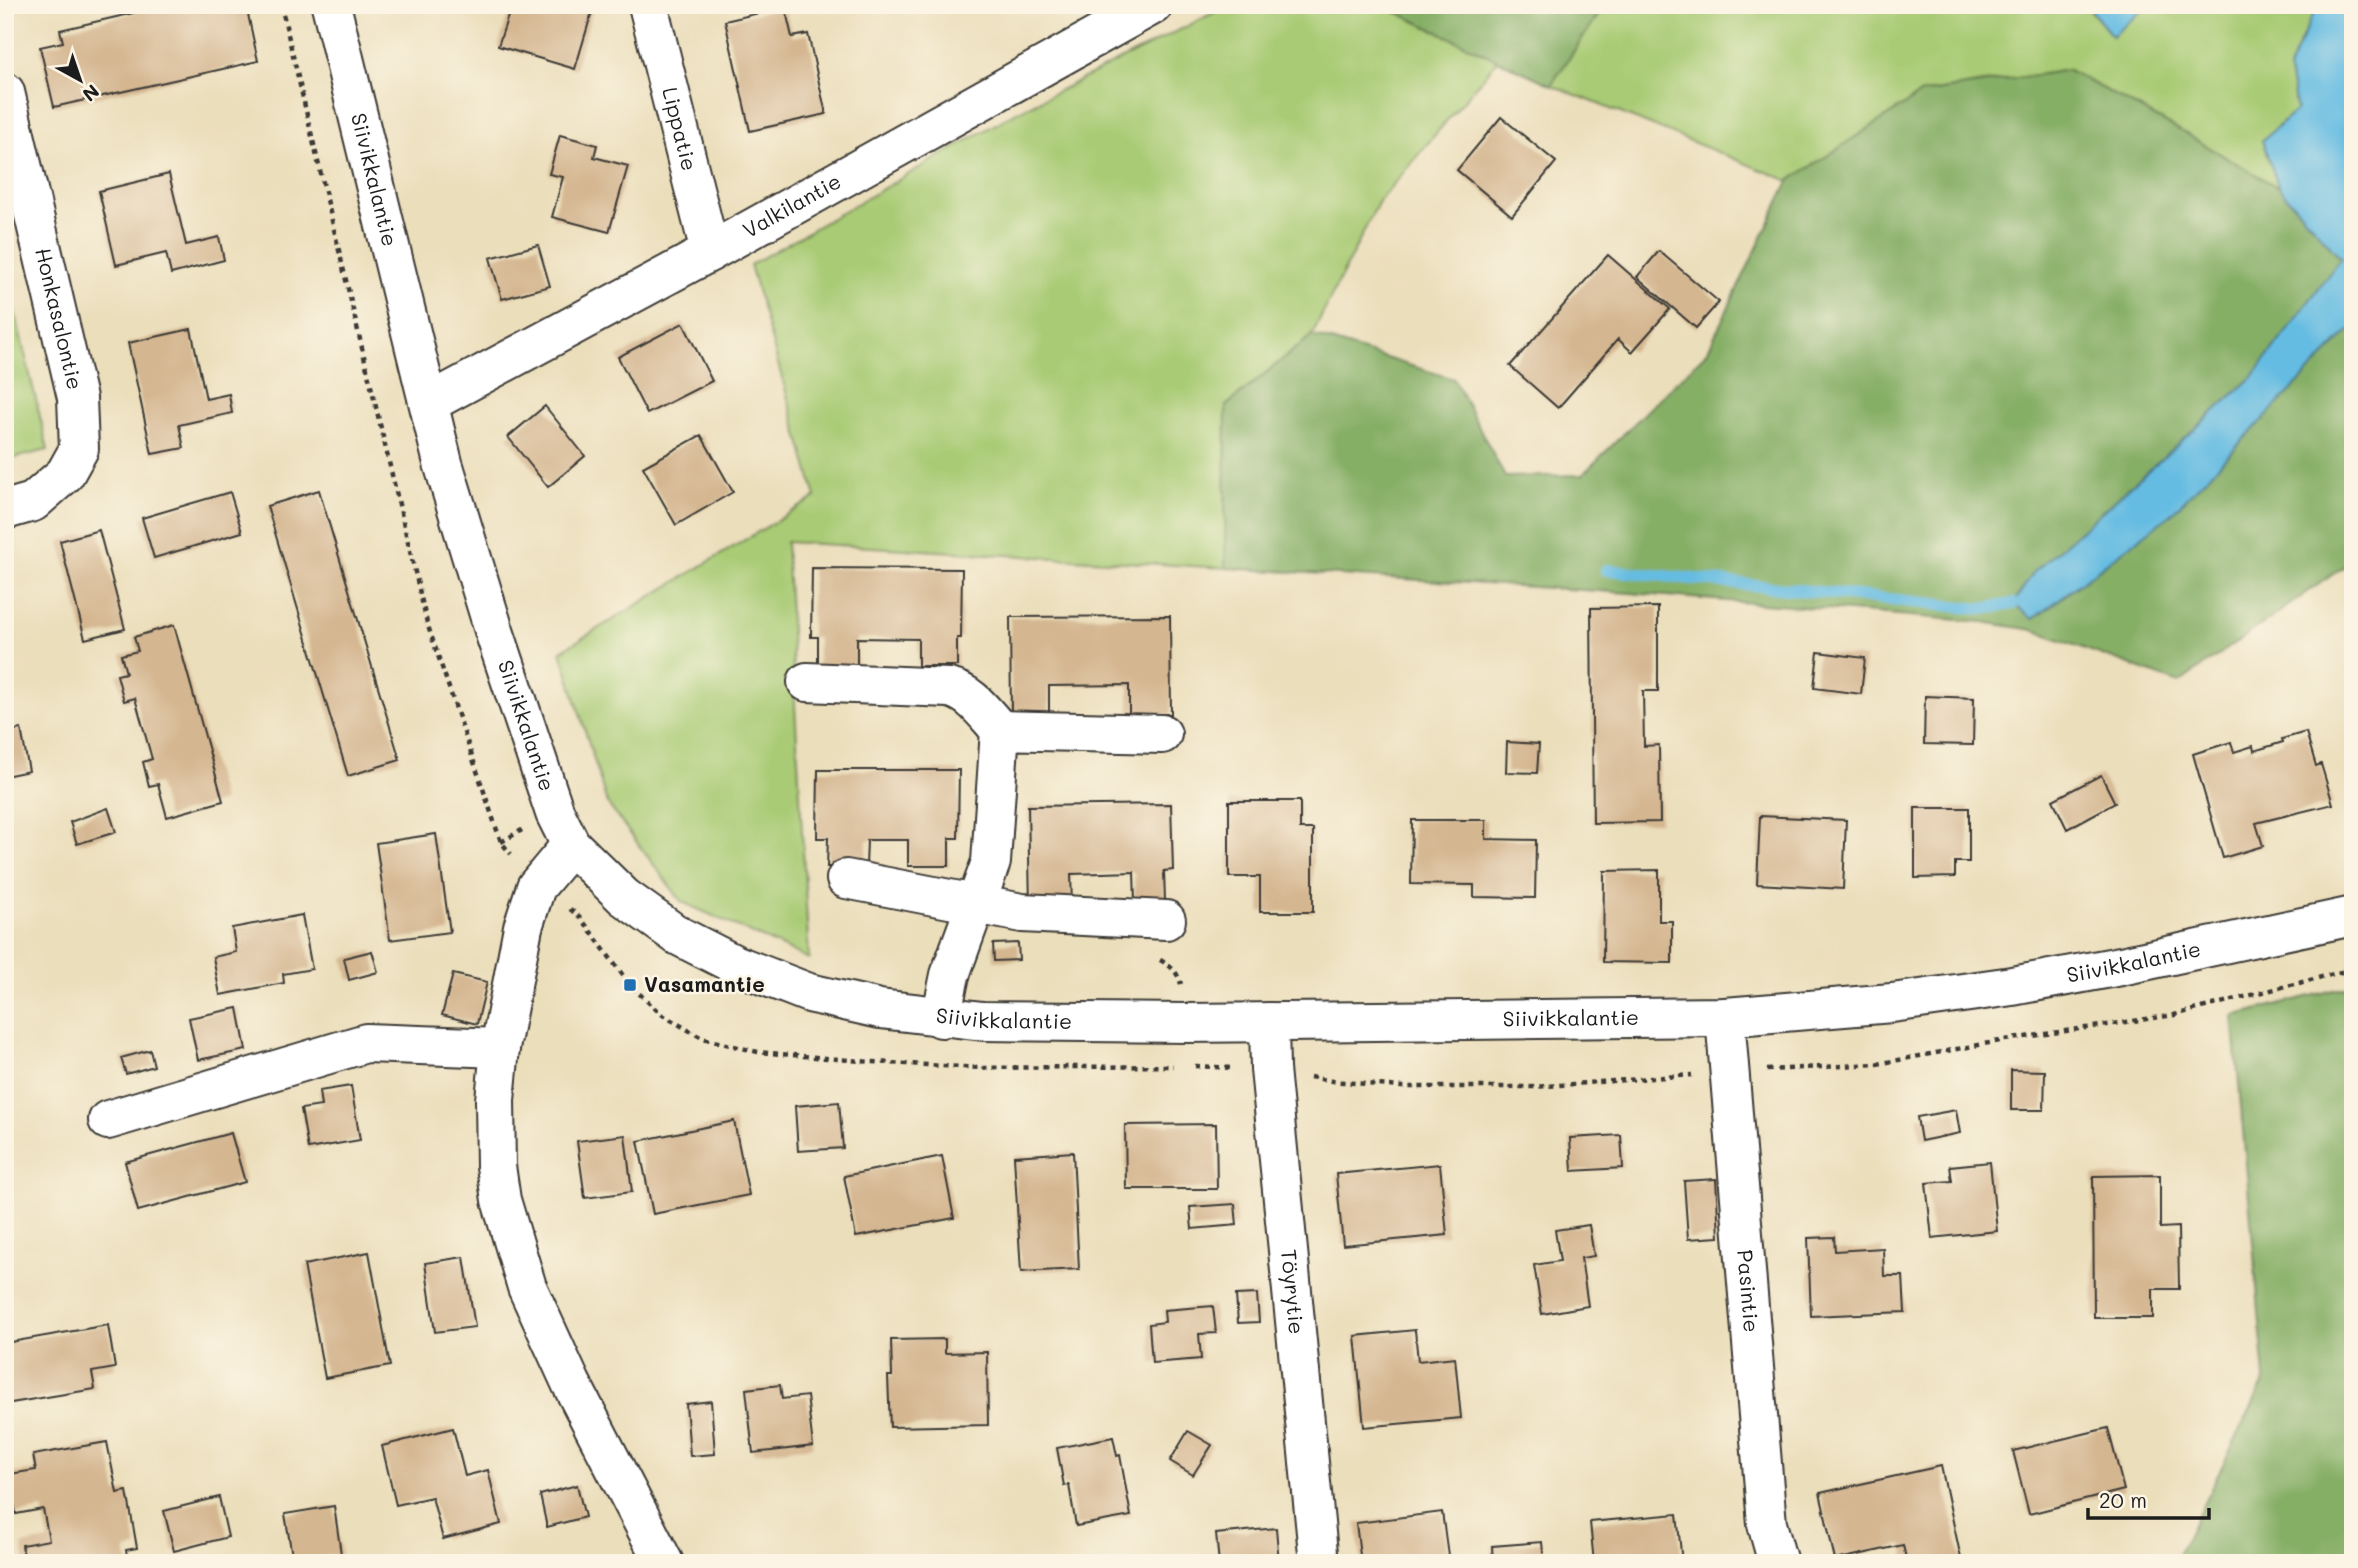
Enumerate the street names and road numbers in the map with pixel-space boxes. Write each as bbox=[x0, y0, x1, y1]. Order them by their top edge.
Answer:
street label: Lippatie bbox=[657, 84, 704, 173]
street label: Siivikkalantie bbox=[346, 110, 405, 249]
street label: Valkilantie bbox=[738, 167, 845, 243]
street label: Honkasalontie bbox=[30, 245, 90, 392]
street label: Siivikkalantie bbox=[493, 656, 562, 794]
street label: Siivikkalantie bbox=[2064, 934, 2203, 988]
street label: Siivikkalantie bbox=[935, 1001, 1072, 1034]
street label: Siivikkalantie bbox=[1503, 1003, 1639, 1031]
street label: Töyrytie bbox=[1276, 1248, 1311, 1336]
street label: Pasintie bbox=[1732, 1249, 1766, 1333]

